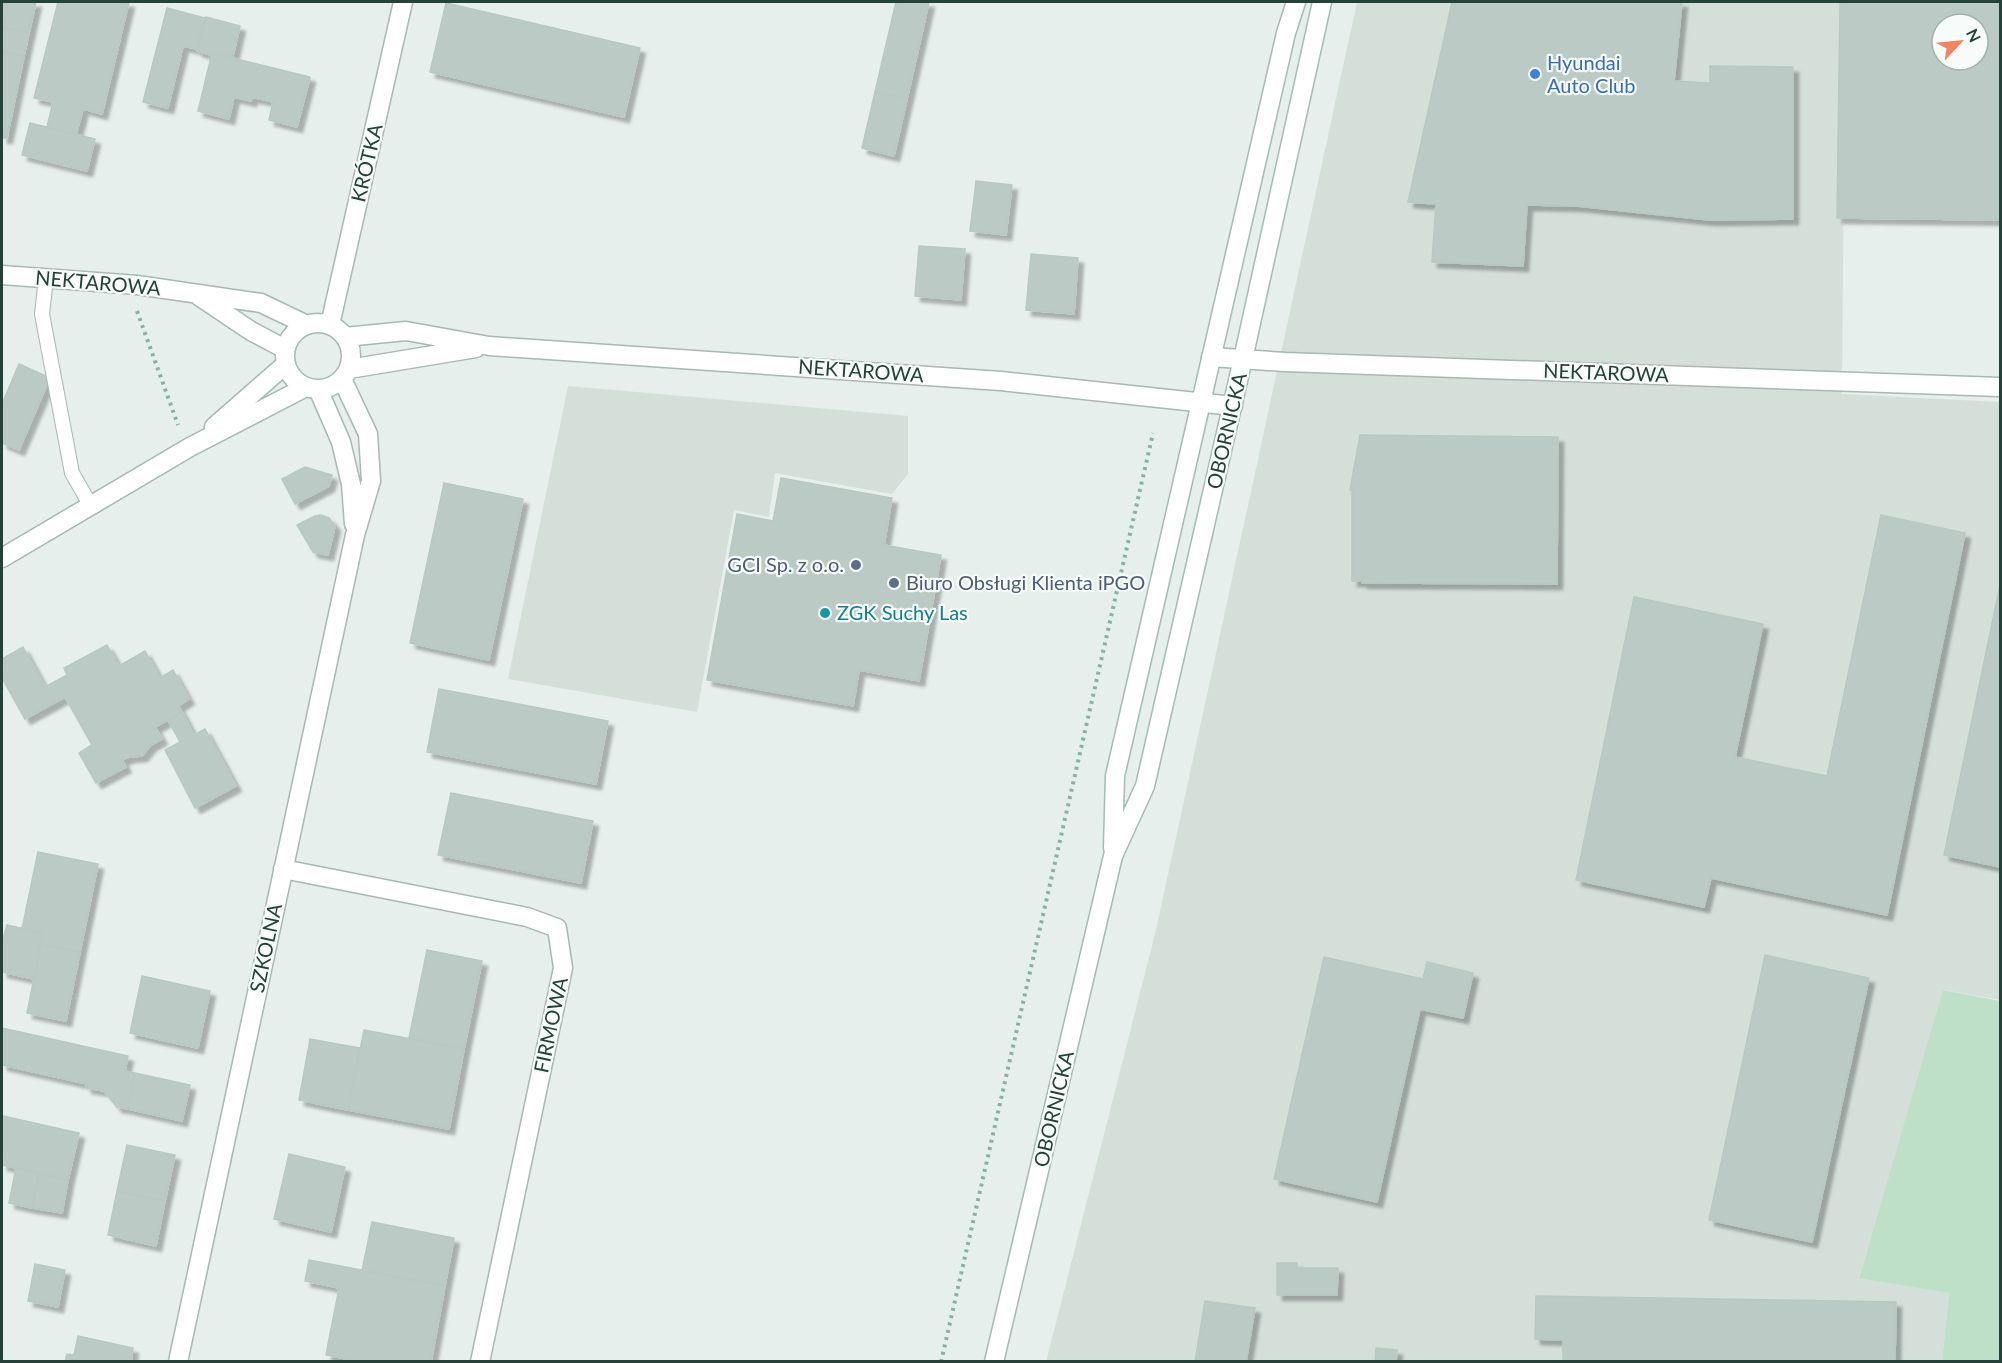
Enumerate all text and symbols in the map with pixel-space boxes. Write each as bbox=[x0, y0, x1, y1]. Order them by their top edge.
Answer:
north arrow bbox=[1930, 12, 1990, 72]
text: N bbox=[1963, 26, 1985, 45]
place label: Hyundai Auto Club bbox=[1547, 50, 1635, 97]
marker: Hyundai Auto Club bbox=[1528, 67, 1542, 81]
street label: KRÓTKA bbox=[345, 121, 387, 204]
street label: NEKTAROWA bbox=[34, 265, 162, 299]
street label: NEKTAROWA bbox=[798, 354, 925, 386]
street label: NEKTAROWA bbox=[1543, 358, 1670, 386]
street label: OBORNICKA bbox=[1201, 370, 1251, 491]
place label: GCI Sp. z o.o. bbox=[727, 552, 844, 576]
marker: GCI Sp. z o.o. bbox=[849, 558, 863, 572]
place label: Biuro Obsługi Klienta iPGO bbox=[906, 570, 1145, 594]
marker: Biuro Obsługi Klienta iPGO bbox=[887, 576, 901, 590]
place label: ZGK Suchy Las bbox=[837, 600, 968, 624]
marker: ZGK Suchy Las bbox=[818, 606, 832, 620]
street label: SZKOLNA bbox=[244, 901, 286, 994]
street label: FIRMOWA bbox=[528, 974, 572, 1075]
street label: OBORNICKA bbox=[1028, 1048, 1078, 1169]

